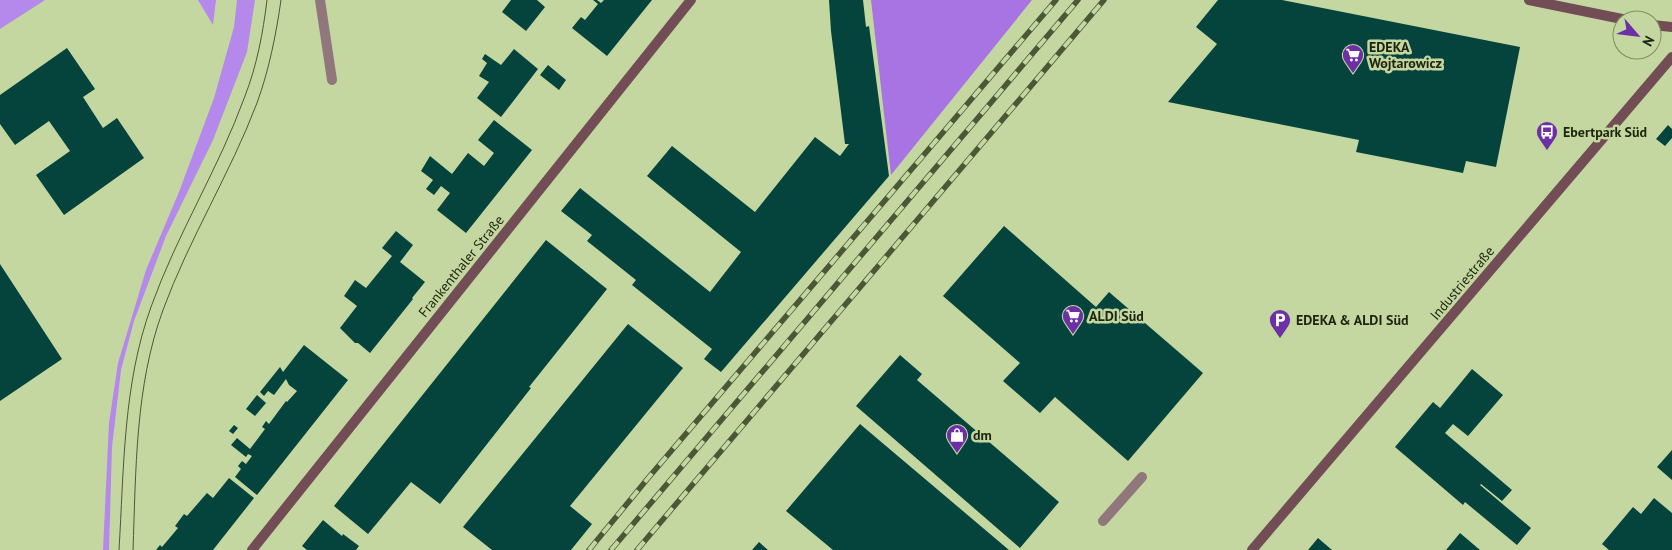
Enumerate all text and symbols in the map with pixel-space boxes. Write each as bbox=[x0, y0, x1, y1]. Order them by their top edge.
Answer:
north arrow bbox=[1612, 10, 1662, 60]
text: N bbox=[1638, 33, 1659, 49]
place label: EDEKA Wojtarowicz bbox=[1369, 38, 1442, 72]
supermarket icon: EDEKA Wojtarowicz bbox=[1341, 43, 1365, 74]
bus stop icon: Ebertpark Süd bbox=[1535, 120, 1559, 151]
place label: Ebertpark Süd bbox=[1563, 123, 1647, 141]
street label: Frankenthaler Straße bbox=[414, 211, 508, 321]
street label: Industriestraße bbox=[1426, 242, 1498, 324]
supermarket icon: ALDI Süd bbox=[1061, 304, 1085, 335]
place label: ALDI Süd bbox=[1089, 307, 1144, 325]
parking icon: EDEKA & ALDI Süd bbox=[1268, 308, 1292, 339]
place label: EDEKA & ALDI Süd bbox=[1296, 311, 1408, 329]
shop icon: dm bbox=[945, 423, 969, 454]
place label: dm bbox=[973, 426, 992, 444]

